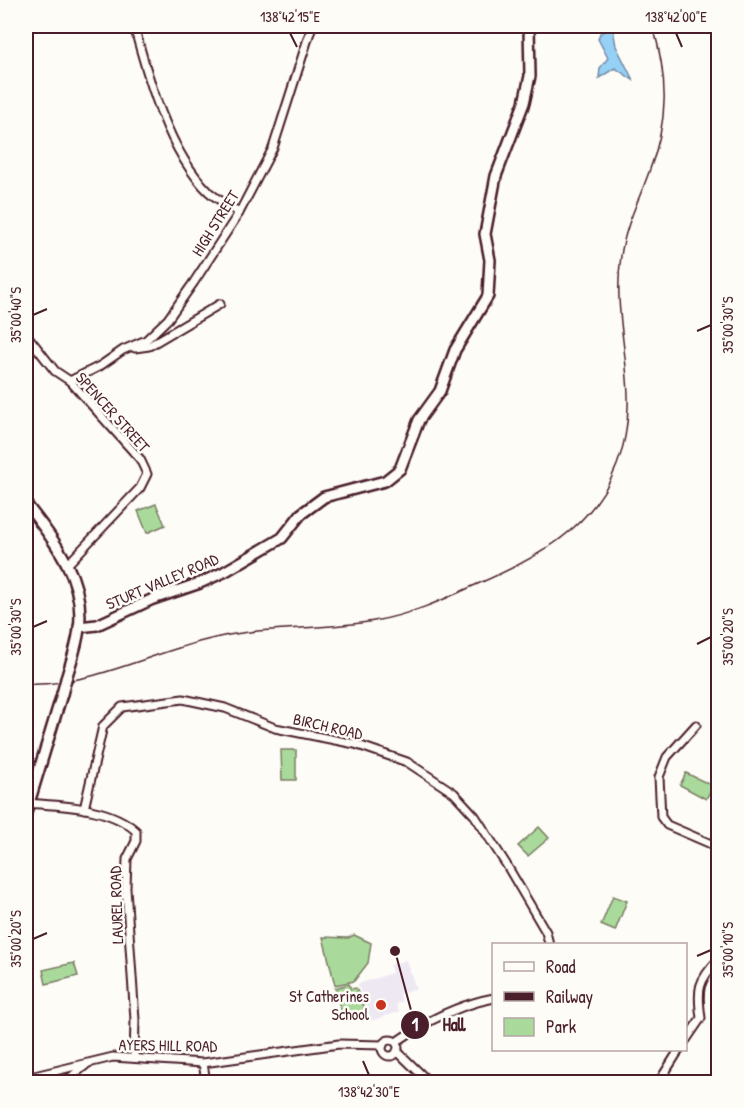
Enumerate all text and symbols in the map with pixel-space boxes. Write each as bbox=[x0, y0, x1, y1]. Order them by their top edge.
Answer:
text: 138°42'15"E bbox=[260, 6, 320, 27]
text: 138°42'00"E bbox=[645, 6, 707, 27]
street label: HIGH STREET bbox=[186, 185, 244, 260]
text: 35°00'40"S bbox=[5, 287, 26, 343]
text: 35°00'30"S bbox=[717, 296, 738, 354]
street label: SPENCER STREET bbox=[71, 367, 155, 457]
street label: STURT VALLEY ROAD bbox=[102, 547, 222, 615]
text: 35°00'30"S bbox=[5, 598, 26, 656]
text: 35°00'20"S bbox=[717, 608, 738, 666]
street label: BIRCH ROAD bbox=[291, 707, 365, 745]
street label: LAUREL ROAD bbox=[104, 865, 128, 944]
text: 35°00'20"S bbox=[5, 910, 26, 968]
text: 35°00'10"S bbox=[717, 922, 738, 978]
legend bbox=[492, 943, 687, 1051]
text: Road bbox=[546, 954, 576, 979]
text: Railway bbox=[546, 984, 593, 1009]
place label: St Catherines School bbox=[289, 985, 370, 1025]
marker: St Catherines School bbox=[374, 998, 388, 1012]
callout: Hall bbox=[400, 1007, 477, 1043]
text: 1 bbox=[412, 1012, 419, 1037]
text: Hall bbox=[442, 1012, 467, 1037]
text: Park bbox=[546, 1014, 577, 1039]
street label: AYERS HILL ROAD bbox=[118, 1033, 218, 1057]
text: 138°42'30"E bbox=[338, 1081, 400, 1102]

